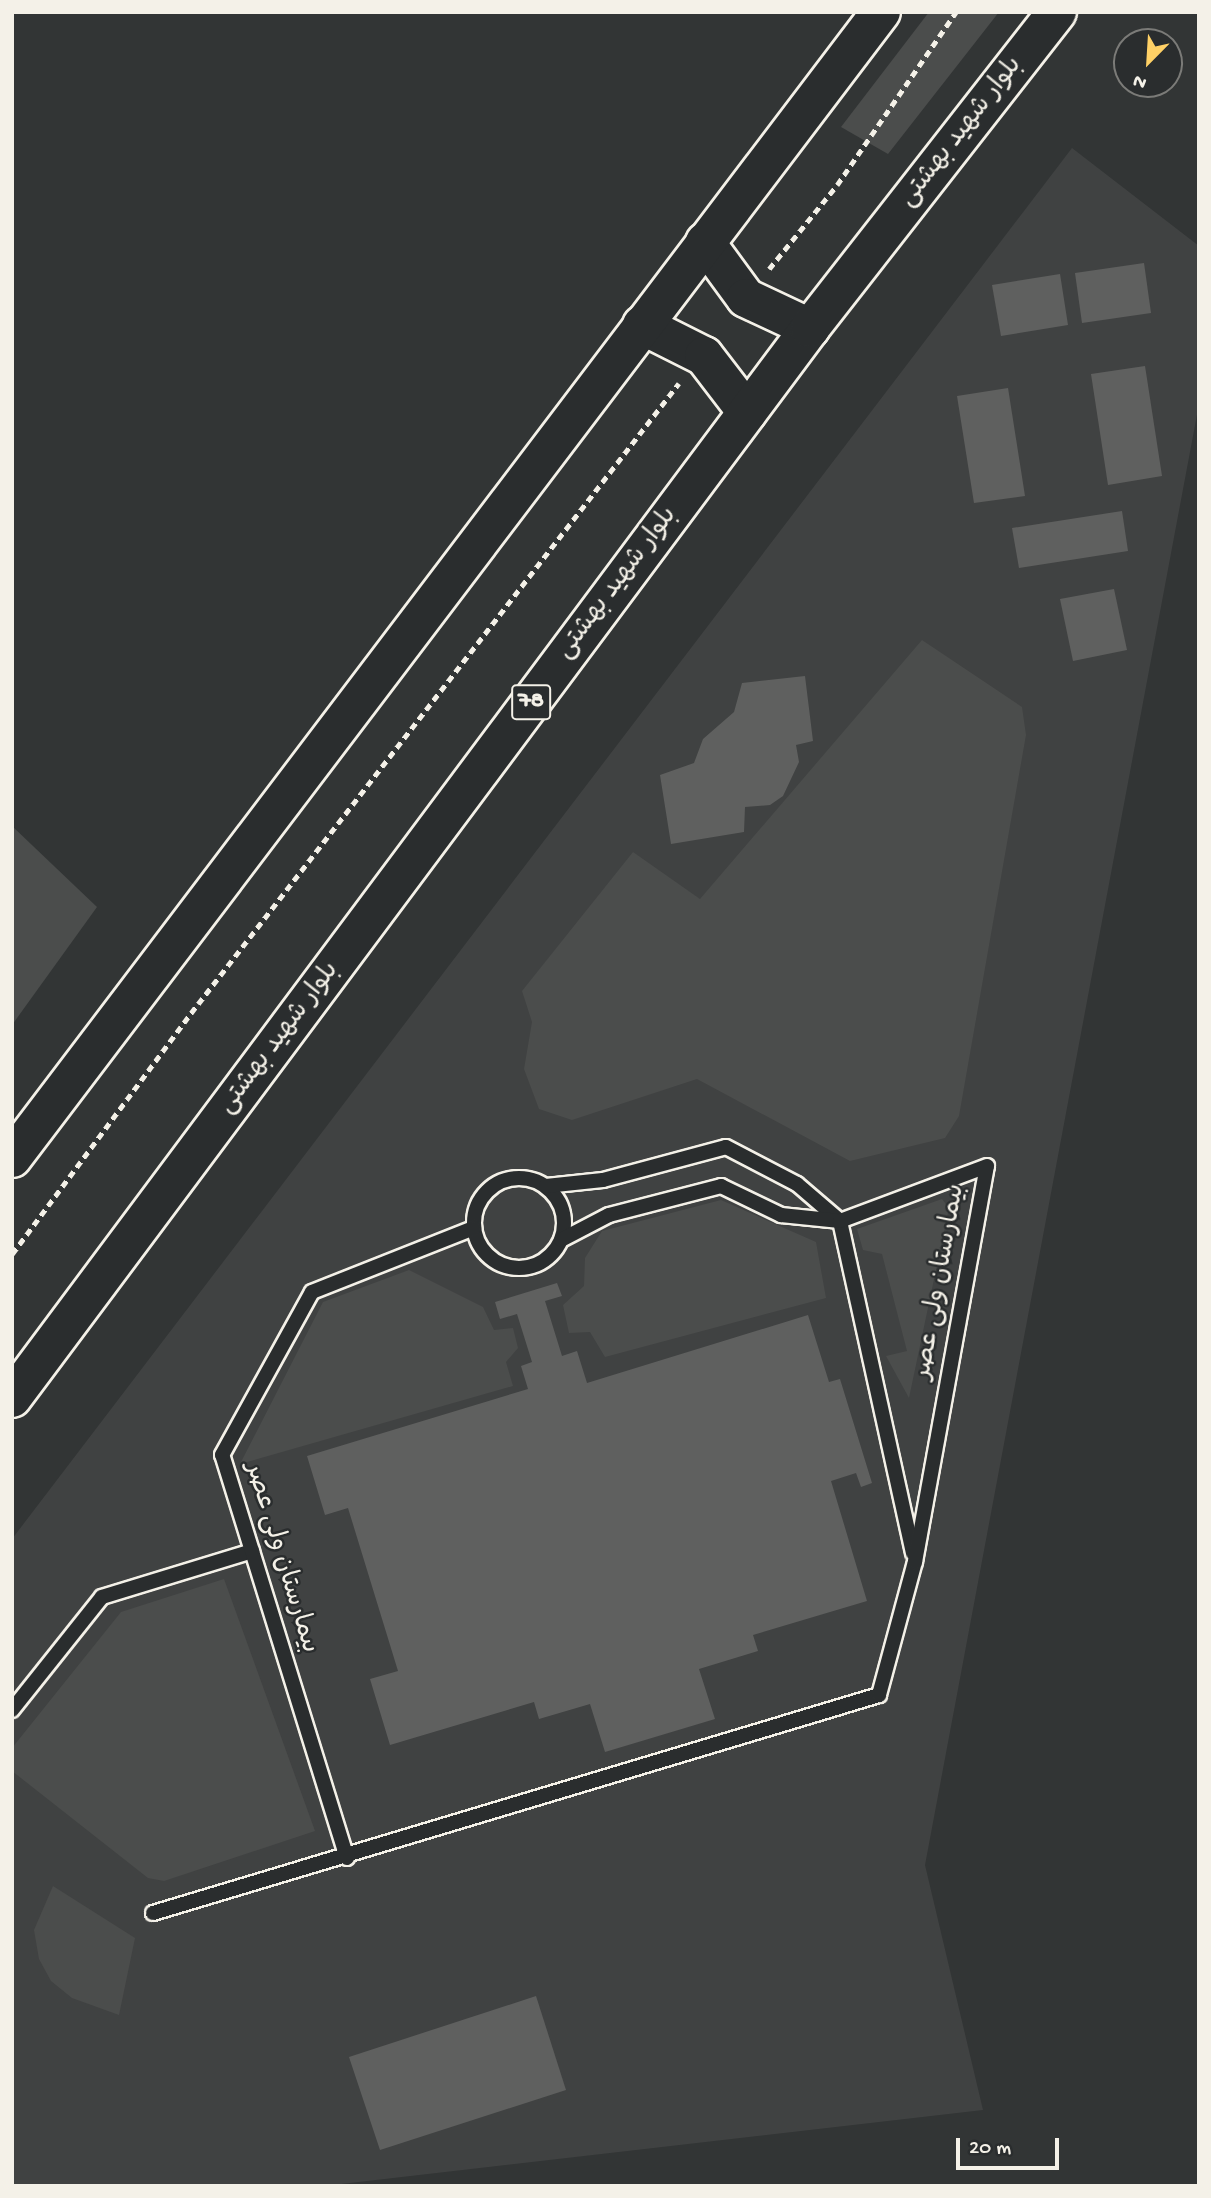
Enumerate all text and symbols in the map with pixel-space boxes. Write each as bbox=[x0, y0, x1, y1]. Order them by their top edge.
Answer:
north arrow bbox=[1113, 28, 1183, 98]
street label: بلوار شهید بهشتی bbox=[894, 52, 1030, 214]
text: N bbox=[1130, 68, 1150, 94]
street label: بلوار شهید بهشتی bbox=[551, 502, 685, 666]
road number: 78 bbox=[510, 682, 552, 722]
street label: بلوار شهید بهشتی bbox=[213, 957, 347, 1121]
street label: بیمارستان ولی عصر bbox=[908, 1182, 974, 1382]
street label: بیمارستان ولی عصر bbox=[236, 1459, 324, 1657]
scale bar bbox=[959, 2124, 1062, 2168]
text: 20 m bbox=[969, 2137, 1011, 2162]

